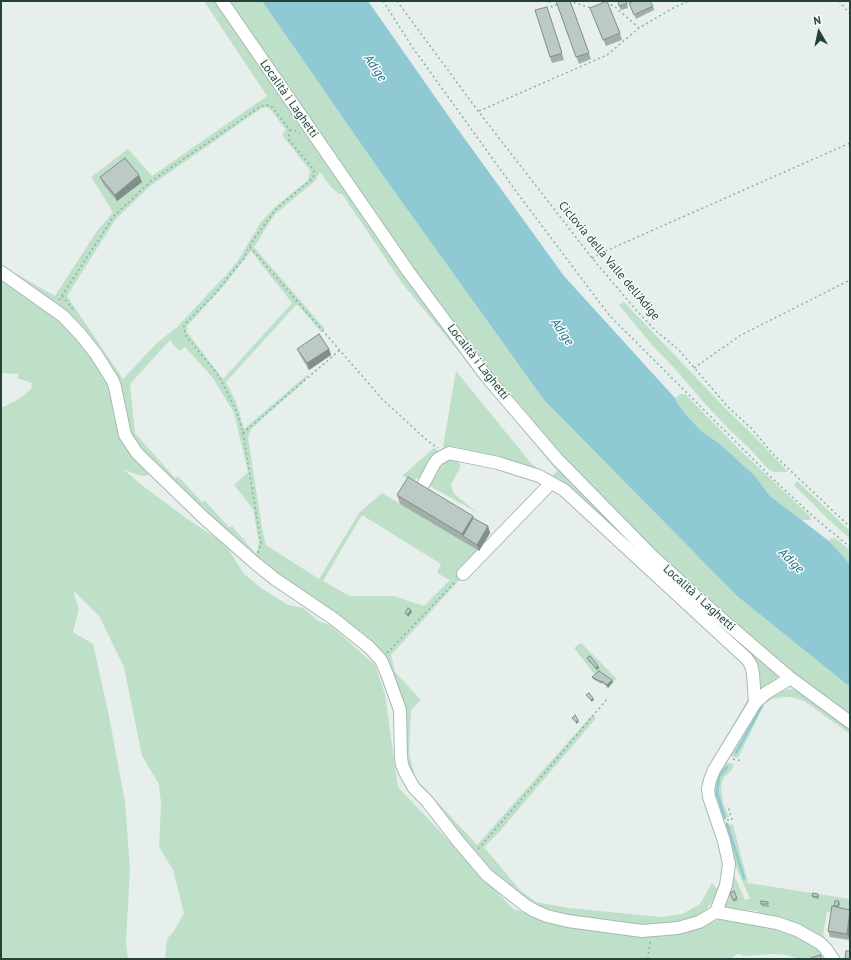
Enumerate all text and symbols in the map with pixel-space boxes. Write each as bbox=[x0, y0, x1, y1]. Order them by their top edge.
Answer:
north arrow bbox=[799, 12, 839, 52]
text: N bbox=[812, 13, 822, 28]
water label: Adige bbox=[360, 51, 390, 85]
street label: Località i Laghetti bbox=[257, 57, 321, 141]
street label: Ciclovia della Valle dell'Adige bbox=[555, 199, 663, 323]
water label: Adige bbox=[547, 315, 577, 349]
street label: Località i Laghetti bbox=[444, 321, 512, 403]
water label: Adige bbox=[775, 545, 807, 577]
street label: Località i Laghetti bbox=[660, 562, 738, 634]

